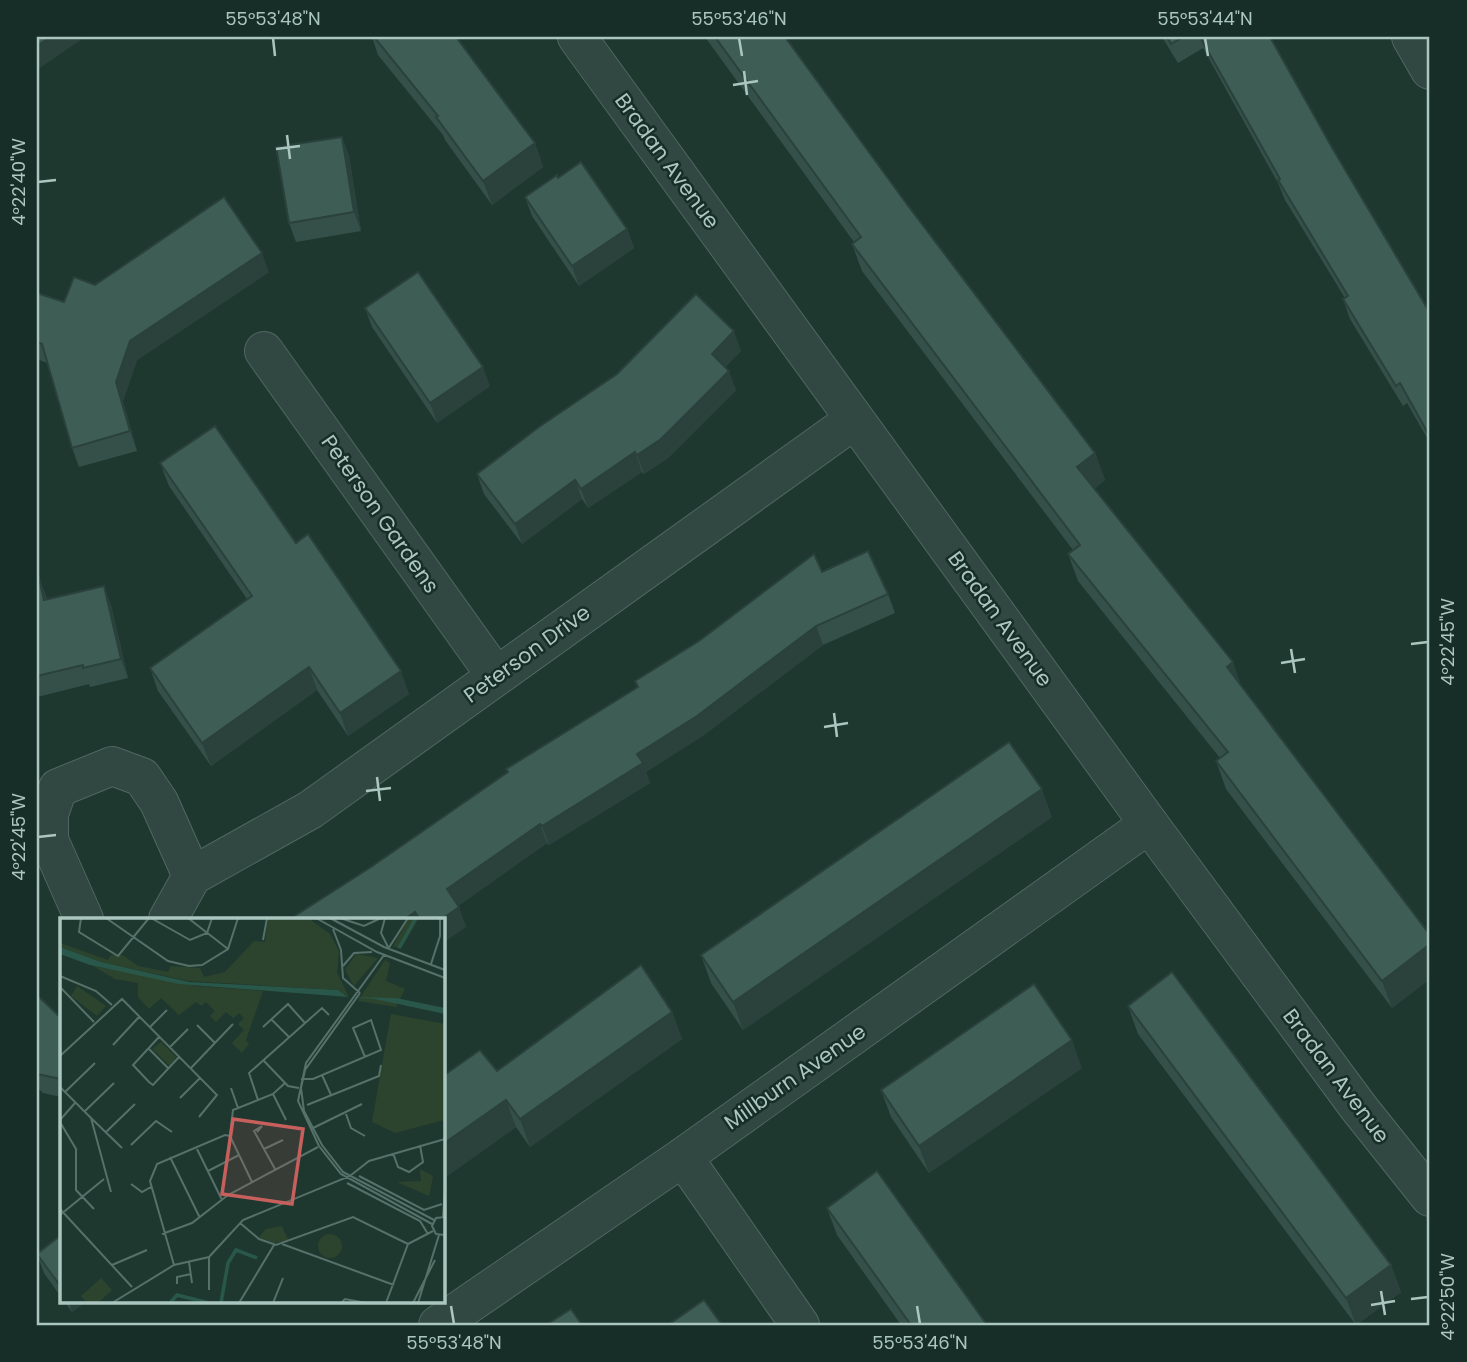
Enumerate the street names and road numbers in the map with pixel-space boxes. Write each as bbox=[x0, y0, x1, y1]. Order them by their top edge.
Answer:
street label: Bradan Avenue bbox=[608, 87, 727, 234]
street label: Peterson Gardens bbox=[315, 429, 446, 599]
street label: Bradan Avenue bbox=[941, 545, 1060, 692]
street label: Peterson Drive bbox=[458, 598, 596, 709]
street label: Bradan Avenue bbox=[1276, 1003, 1396, 1149]
street label: Millburn Avenue bbox=[718, 1017, 871, 1136]

